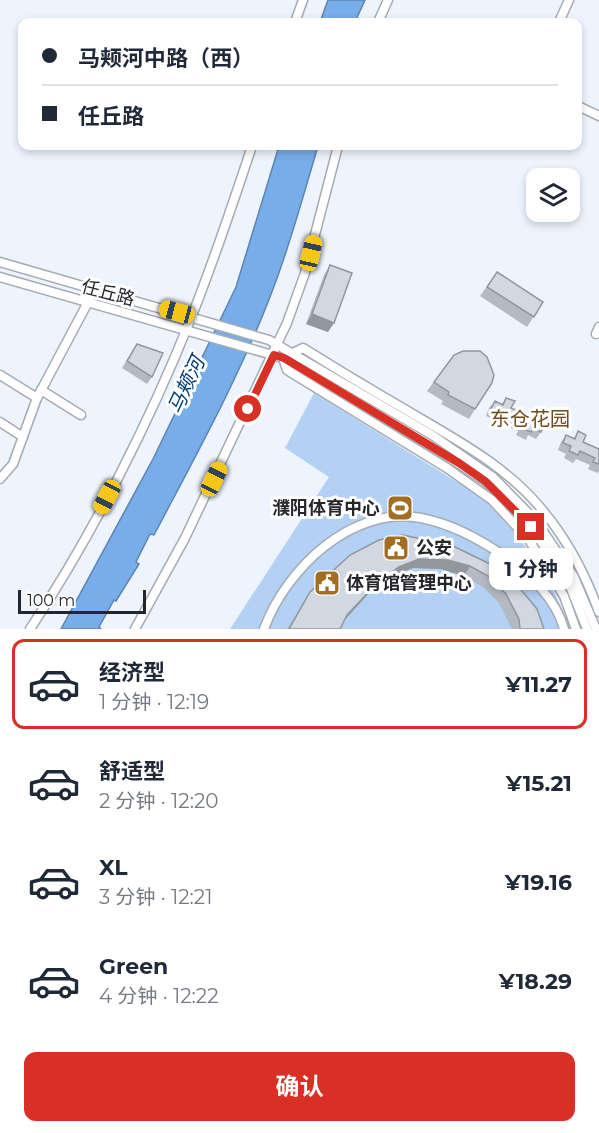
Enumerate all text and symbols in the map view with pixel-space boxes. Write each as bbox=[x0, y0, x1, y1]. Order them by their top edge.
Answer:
text: 马颊河中路（西） bbox=[78, 45, 254, 72]
text: 任丘路 bbox=[78, 103, 144, 130]
map controls bbox=[526, 168, 580, 222]
button: layers bbox=[526, 168, 580, 222]
car bbox=[298, 233, 324, 273]
street label: 任丘路 bbox=[79, 275, 137, 311]
car bbox=[157, 299, 197, 325]
water label: 马颊河 bbox=[162, 349, 211, 417]
route start bbox=[234, 395, 261, 422]
district label: 东仓花园 bbox=[490, 407, 570, 431]
car bbox=[198, 459, 230, 499]
car bbox=[91, 477, 123, 517]
sports icon: 濮阳体育中心 bbox=[385, 493, 415, 523]
place label: 濮阳体育中心 bbox=[272, 497, 380, 519]
route end bbox=[517, 513, 544, 540]
public building icon: 公安 bbox=[381, 533, 411, 563]
place label: 公安 bbox=[416, 537, 452, 559]
callout: 1 分钟 bbox=[489, 548, 573, 590]
text: 1 分钟 bbox=[504, 557, 558, 581]
public building icon: 体育馆管理中心 bbox=[312, 568, 342, 598]
place label: 体育馆管理中心 bbox=[346, 572, 472, 594]
scale bar bbox=[18, 587, 146, 614]
text: 100 m bbox=[27, 591, 75, 610]
icon: car bbox=[27, 657, 81, 711]
text: 经济型 bbox=[99, 659, 165, 686]
text: ¥11.27 bbox=[505, 671, 572, 698]
text: 1 分钟 · 12:19 bbox=[99, 690, 209, 714]
icon: car bbox=[27, 756, 81, 810]
text: 舒适型 bbox=[99, 758, 165, 785]
text: ¥15.21 bbox=[506, 770, 572, 797]
text: 2 分钟 · 12:20 bbox=[99, 789, 219, 813]
text: XL bbox=[99, 854, 128, 881]
icon: car bbox=[27, 855, 81, 909]
text: ¥19.16 bbox=[505, 869, 572, 896]
text: 3 分钟 · 12:21 bbox=[99, 885, 212, 909]
text: Green bbox=[99, 953, 168, 980]
icon: car bbox=[27, 954, 81, 1008]
text: ¥18.29 bbox=[499, 968, 572, 995]
text: 4 分钟 · 12:22 bbox=[99, 984, 219, 1008]
button: 确认 bbox=[24, 1052, 575, 1121]

